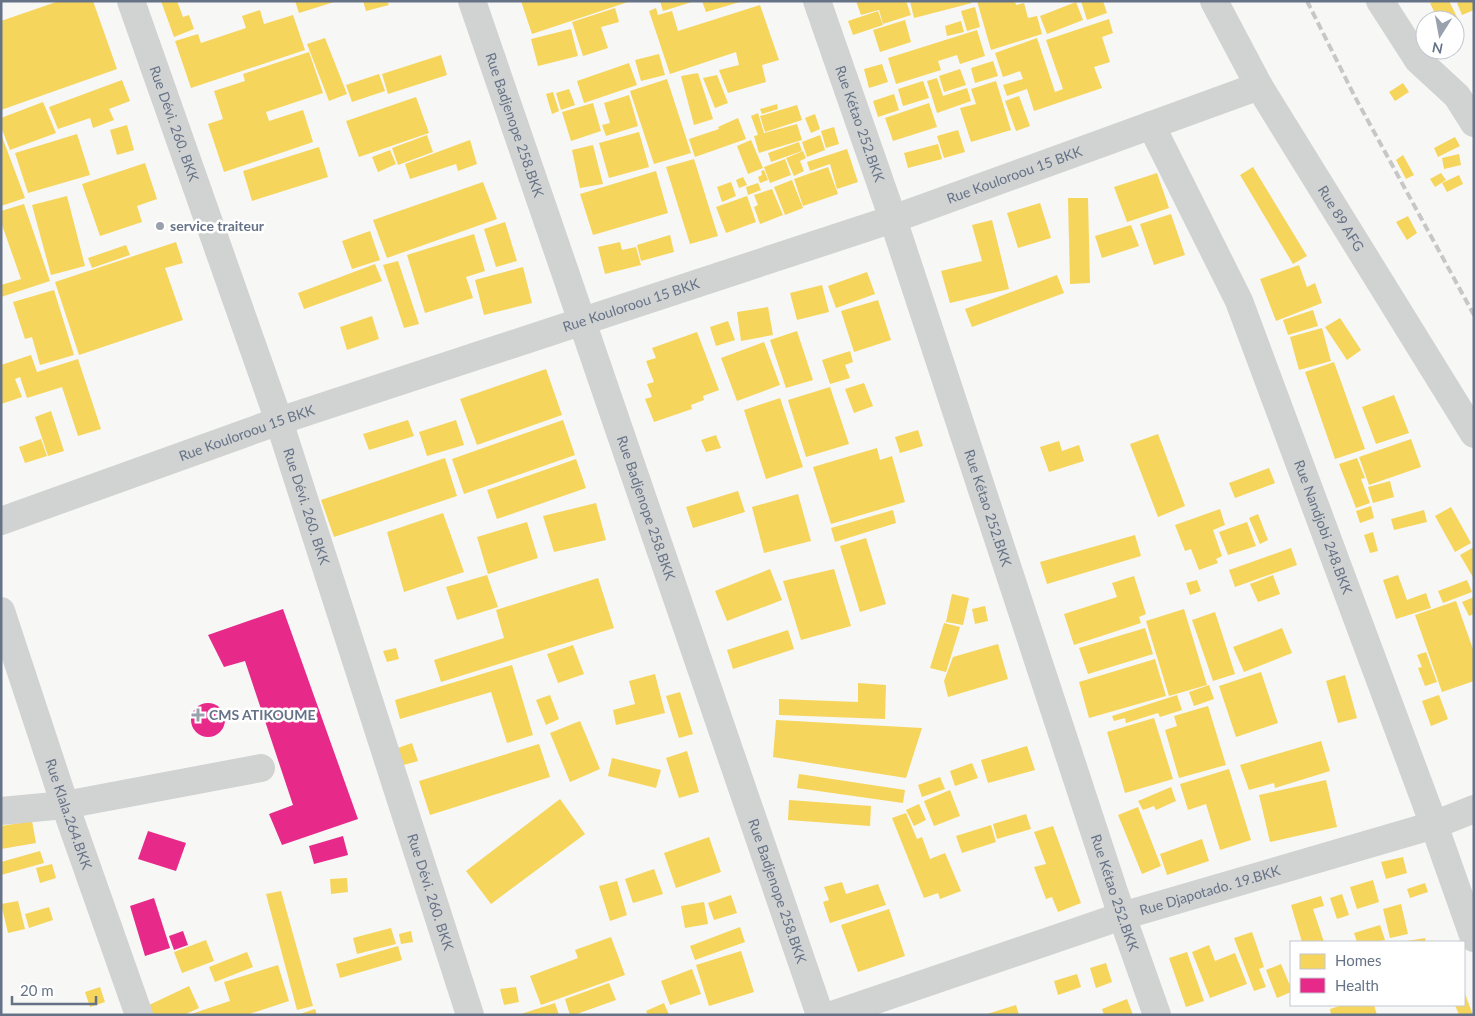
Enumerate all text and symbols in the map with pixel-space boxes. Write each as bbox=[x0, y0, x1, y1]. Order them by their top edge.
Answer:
north arrow bbox=[1415, 10, 1465, 60]
text: N bbox=[1431, 39, 1444, 58]
street label: Rue Badjenope 258.BKK bbox=[482, 50, 548, 200]
street label: Rue Dévi. 260. BKK bbox=[146, 63, 203, 184]
street label: Rue Kétao 252.BKK bbox=[832, 63, 889, 185]
street label: Rue Kouloroou 15 BKK bbox=[944, 142, 1085, 207]
street label: Rue 89 AFG bbox=[1315, 182, 1368, 254]
place label: service traiteur bbox=[170, 217, 265, 234]
marker: service traiteur bbox=[154, 220, 166, 232]
street label: Rue Kouloroou 15 BKK bbox=[560, 274, 702, 335]
street label: Rue Kouloroou 15 BKK bbox=[176, 401, 317, 464]
street label: Rue Badjenope 258.BKK bbox=[614, 433, 679, 583]
street label: Rue Dévi. 260. BKK bbox=[280, 446, 334, 567]
street label: Rue Kétao 252.BKK bbox=[961, 447, 1016, 569]
street label: Rue Nandjobi 248.BKK bbox=[1291, 457, 1357, 597]
place label: CMS ATIKOUME bbox=[209, 706, 315, 723]
marker: CMS ATIKOUME bbox=[191, 708, 205, 722]
street label: Rue Klala.264.BKK bbox=[42, 756, 96, 872]
street label: Rue Badjenope 258.BKK bbox=[745, 816, 811, 966]
street label: Rue Dévi. 260. BKK bbox=[404, 831, 458, 953]
street label: Rue Kétao 252.BKK bbox=[1088, 832, 1143, 954]
street label: Rue Djapotado. 19.BKK bbox=[1137, 861, 1283, 918]
legend bbox=[1290, 941, 1465, 1006]
text: Homes bbox=[1335, 951, 1381, 969]
scale bar bbox=[12, 974, 96, 1006]
text: Health bbox=[1335, 976, 1379, 994]
text: 20 m bbox=[20, 981, 54, 999]

